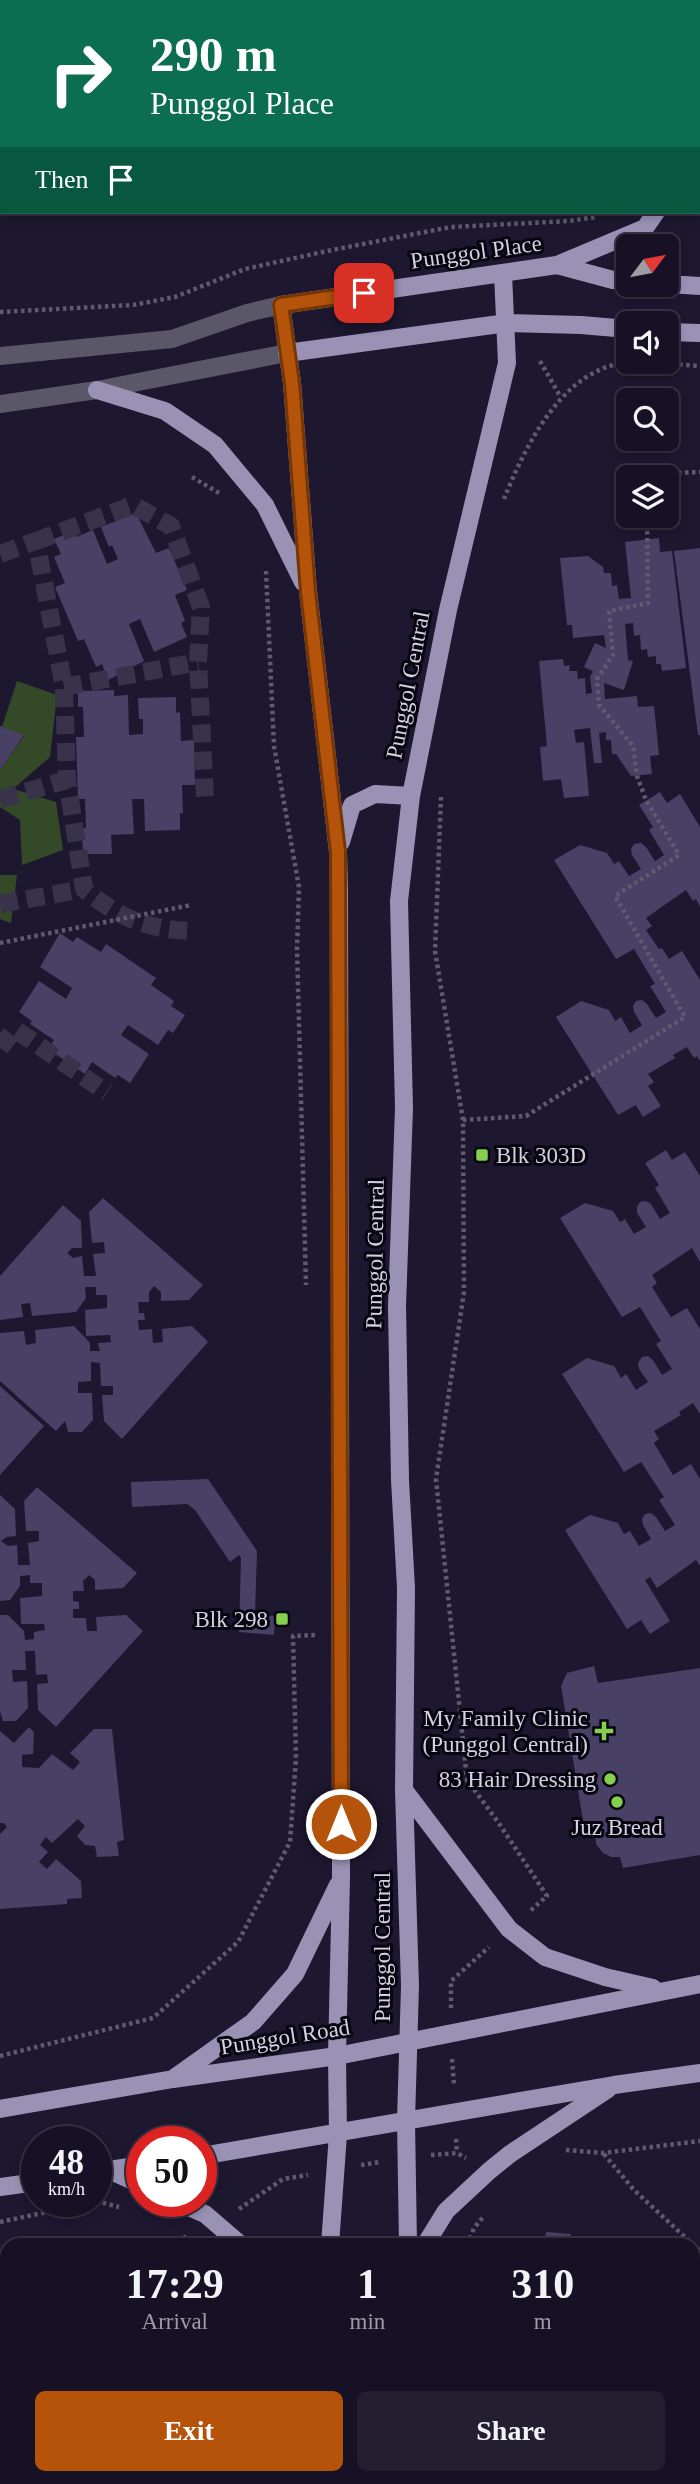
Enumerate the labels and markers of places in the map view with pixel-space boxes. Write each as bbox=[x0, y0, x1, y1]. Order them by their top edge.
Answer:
pin bbox=[334, 263, 394, 323]
place label: Blk 303D bbox=[496, 1143, 586, 1168]
marker: Blk 303D bbox=[474, 1147, 490, 1163]
place label: Blk 298 bbox=[195, 1607, 268, 1632]
marker: Blk 298 bbox=[274, 1611, 290, 1627]
place label: My Family Clinic (Punggol Central) bbox=[423, 1706, 588, 1757]
marker: My Family Clinic (Punggol Central) bbox=[594, 1721, 614, 1741]
place label: 83 Hair Dressing bbox=[439, 1767, 596, 1792]
marker: 83 Hair Dressing bbox=[602, 1771, 618, 1787]
marker: Juz Bread bbox=[609, 1794, 625, 1810]
place label: Juz Bread bbox=[571, 1815, 663, 1840]

